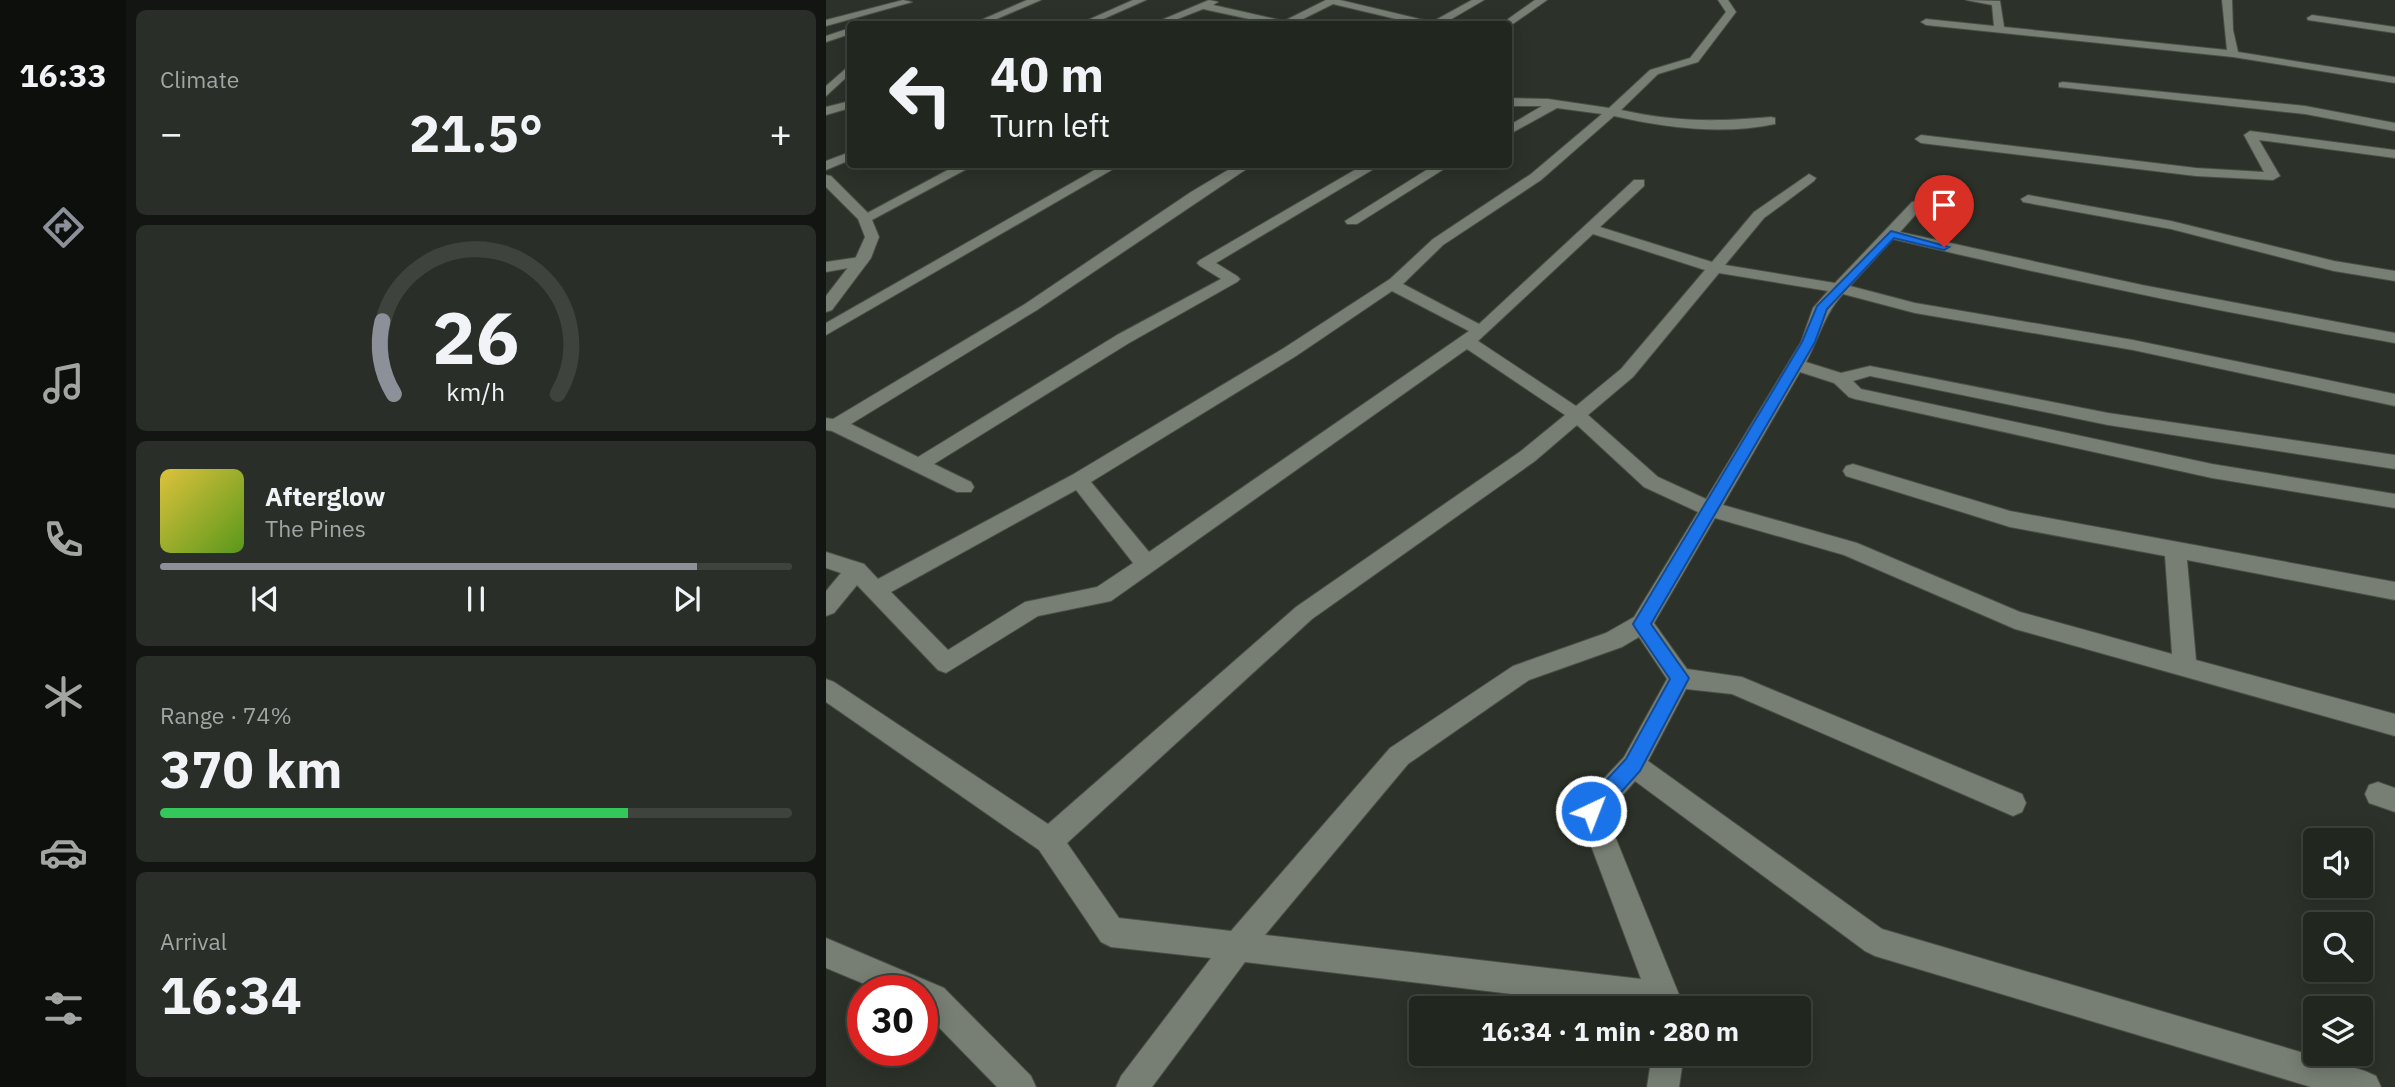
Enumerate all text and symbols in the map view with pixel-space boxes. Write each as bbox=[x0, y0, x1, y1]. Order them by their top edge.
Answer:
text: 40 m bbox=[990, 42, 1104, 105]
icon: left bbox=[875, 49, 966, 140]
text: 16:33 bbox=[19, 54, 107, 96]
text: Climate bbox=[160, 64, 239, 94]
text: 21.5° bbox=[409, 99, 543, 166]
text: Turn left bbox=[990, 104, 1110, 146]
text: − bbox=[160, 108, 183, 157]
text: + bbox=[769, 108, 792, 157]
pin bbox=[1914, 175, 1974, 247]
icon: arrive bbox=[1925, 186, 1963, 224]
icon: directions bbox=[39, 203, 88, 252]
text: 26 bbox=[432, 290, 520, 385]
icon: music bbox=[39, 359, 88, 408]
text: km/h bbox=[447, 375, 505, 408]
text: Afterglow bbox=[265, 479, 385, 513]
text: The Pines bbox=[265, 513, 366, 543]
icon: phone bbox=[39, 515, 88, 564]
icon: previous bbox=[246, 580, 284, 618]
icon: pause bbox=[457, 580, 495, 618]
icon: next bbox=[668, 580, 706, 618]
icon: climate bbox=[39, 672, 88, 721]
text: Range · 74% bbox=[160, 700, 292, 730]
text: 370 km bbox=[160, 735, 342, 802]
position arrow bbox=[1554, 774, 1628, 848]
icon: car bbox=[39, 828, 88, 877]
map controls bbox=[2303, 828, 2373, 1066]
button: sound bbox=[2303, 828, 2373, 898]
button: search bbox=[2303, 912, 2373, 982]
text: Arrival bbox=[160, 926, 227, 956]
text: 16:34 bbox=[160, 961, 302, 1028]
speed limit sign: 30 bbox=[847, 975, 938, 1066]
icon: filters bbox=[39, 984, 88, 1033]
button: layers bbox=[2303, 996, 2373, 1066]
text: 16:34 · 1 min · 280 m bbox=[1481, 1014, 1739, 1048]

